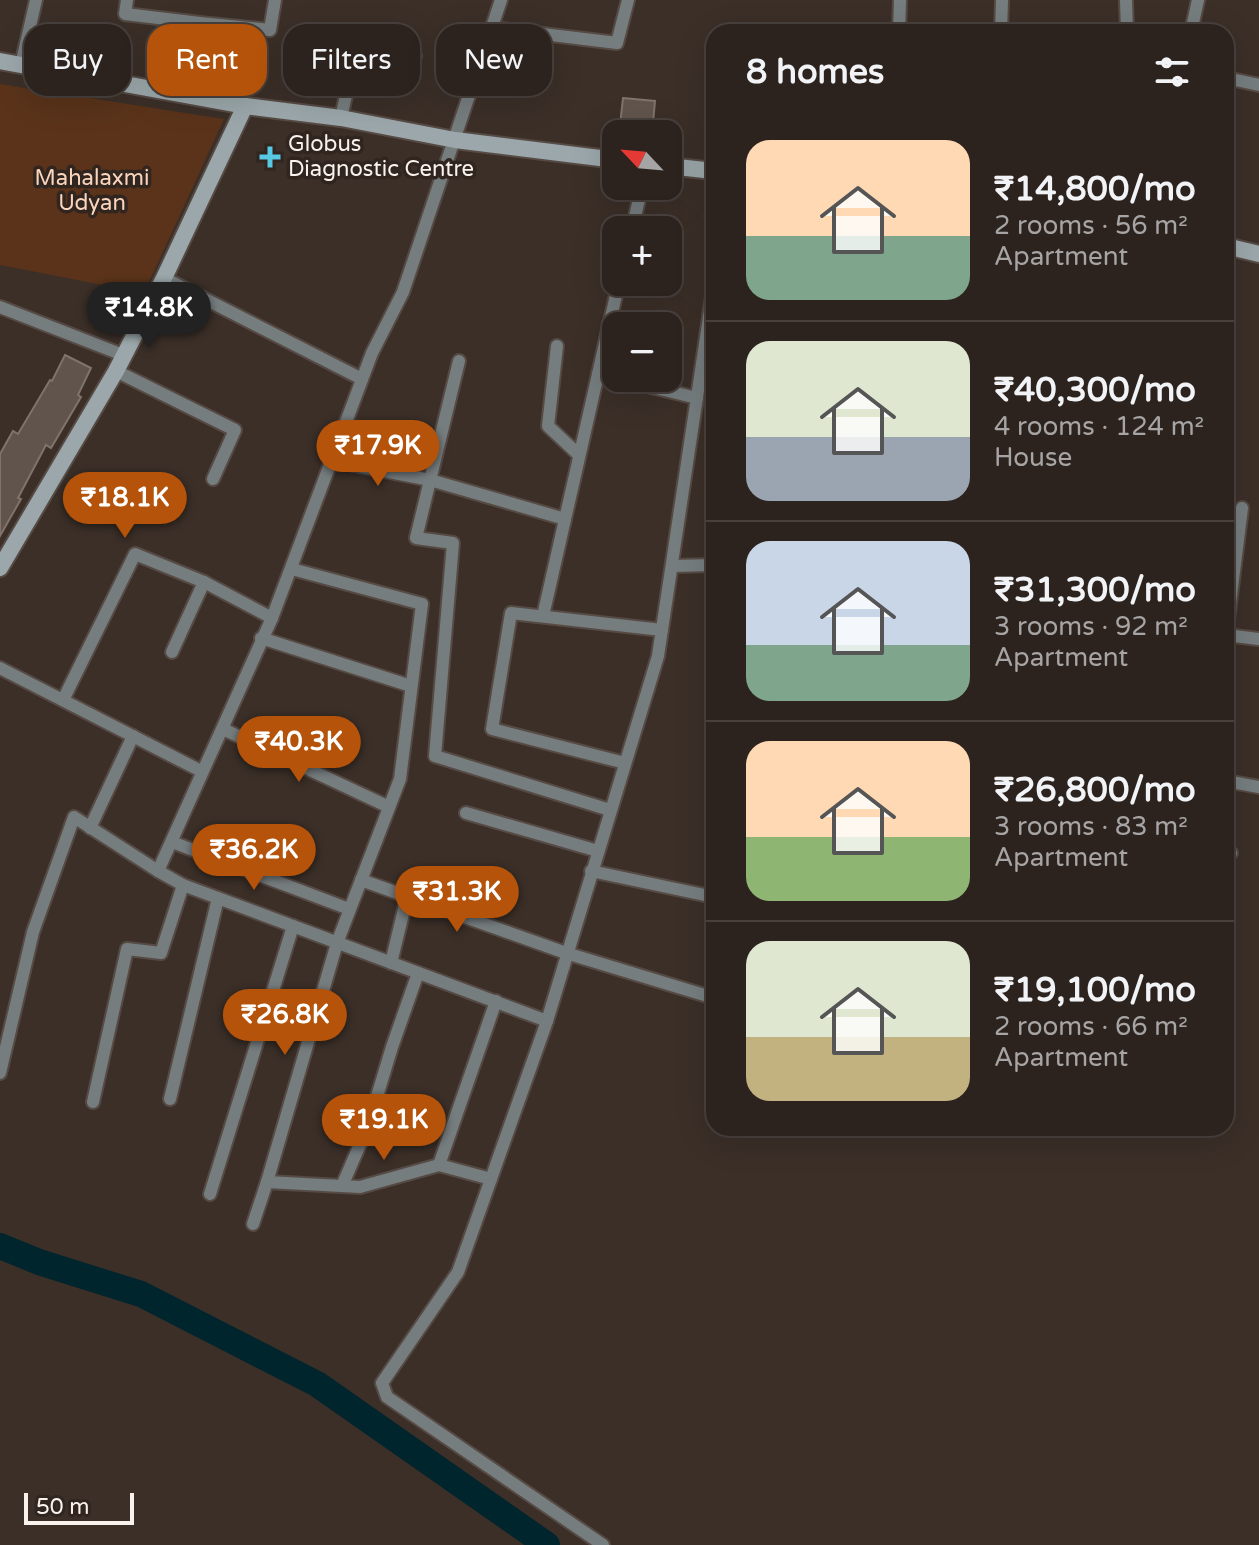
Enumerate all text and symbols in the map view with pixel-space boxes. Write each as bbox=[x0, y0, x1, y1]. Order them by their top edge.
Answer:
chip: Buy bbox=[24, 24, 131, 96]
chip: Rent bbox=[147, 24, 267, 96]
chip: Filters bbox=[283, 24, 420, 96]
chip: New bbox=[436, 24, 552, 96]
icon: filters bbox=[1150, 50, 1194, 94]
text: 8 homes bbox=[746, 52, 884, 93]
north arrow bbox=[602, 120, 682, 200]
map controls bbox=[602, 120, 682, 392]
place label: Globus Diagnostic Centre bbox=[288, 131, 474, 182]
marker: Globus Diagnostic Centre bbox=[259, 146, 281, 168]
park label: Mahalaxmi Udyan bbox=[35, 165, 149, 216]
text: ₹14,800/mo bbox=[994, 169, 1196, 210]
icon: home bbox=[810, 172, 906, 268]
text: 2 rooms · 56 m² bbox=[994, 210, 1188, 241]
button: + bbox=[602, 216, 682, 296]
text: Apartment bbox=[994, 241, 1128, 272]
pin: ₹14.8K bbox=[84, 282, 214, 350]
text: ₹14.8K bbox=[105, 292, 193, 323]
button: − bbox=[602, 312, 682, 392]
text: ₹40,300/mo bbox=[994, 370, 1196, 411]
icon: home bbox=[810, 373, 906, 469]
text: 4 rooms · 124 m² bbox=[994, 411, 1204, 442]
pin: ₹17.9K bbox=[313, 420, 443, 488]
text: ₹17.9K bbox=[334, 430, 422, 461]
text: House bbox=[994, 442, 1072, 473]
pin: ₹18.1K bbox=[60, 472, 190, 540]
text: ₹18.1K bbox=[81, 482, 169, 513]
text: ₹31,300/mo bbox=[994, 570, 1196, 611]
icon: home bbox=[810, 573, 906, 669]
text: 3 rooms · 92 m² bbox=[994, 611, 1188, 642]
text: Apartment bbox=[994, 642, 1128, 673]
pin: ₹40.3K bbox=[234, 716, 364, 784]
text: ₹40.3K bbox=[255, 726, 343, 757]
text: ₹26,800/mo bbox=[994, 770, 1196, 811]
icon: home bbox=[810, 773, 906, 869]
text: 3 rooms · 83 m² bbox=[994, 811, 1188, 842]
pin: ₹36.2K bbox=[189, 824, 319, 892]
text: ₹36.2K bbox=[210, 834, 298, 865]
text: Apartment bbox=[994, 842, 1128, 873]
pin: ₹31.3K bbox=[392, 866, 522, 934]
text: ₹31.3K bbox=[413, 876, 501, 907]
text: ₹19,100/mo bbox=[994, 970, 1196, 1011]
icon: home bbox=[810, 973, 906, 1069]
pin: ₹26.8K bbox=[220, 989, 350, 1057]
text: ₹26.8K bbox=[241, 999, 329, 1030]
text: 2 rooms · 66 m² bbox=[994, 1011, 1188, 1042]
text: Apartment bbox=[994, 1042, 1128, 1073]
pin: ₹19.1K bbox=[319, 1094, 449, 1162]
text: ₹19.1K bbox=[340, 1104, 428, 1135]
scale bar bbox=[24, 1489, 134, 1525]
text: 50 m bbox=[36, 1494, 90, 1520]

